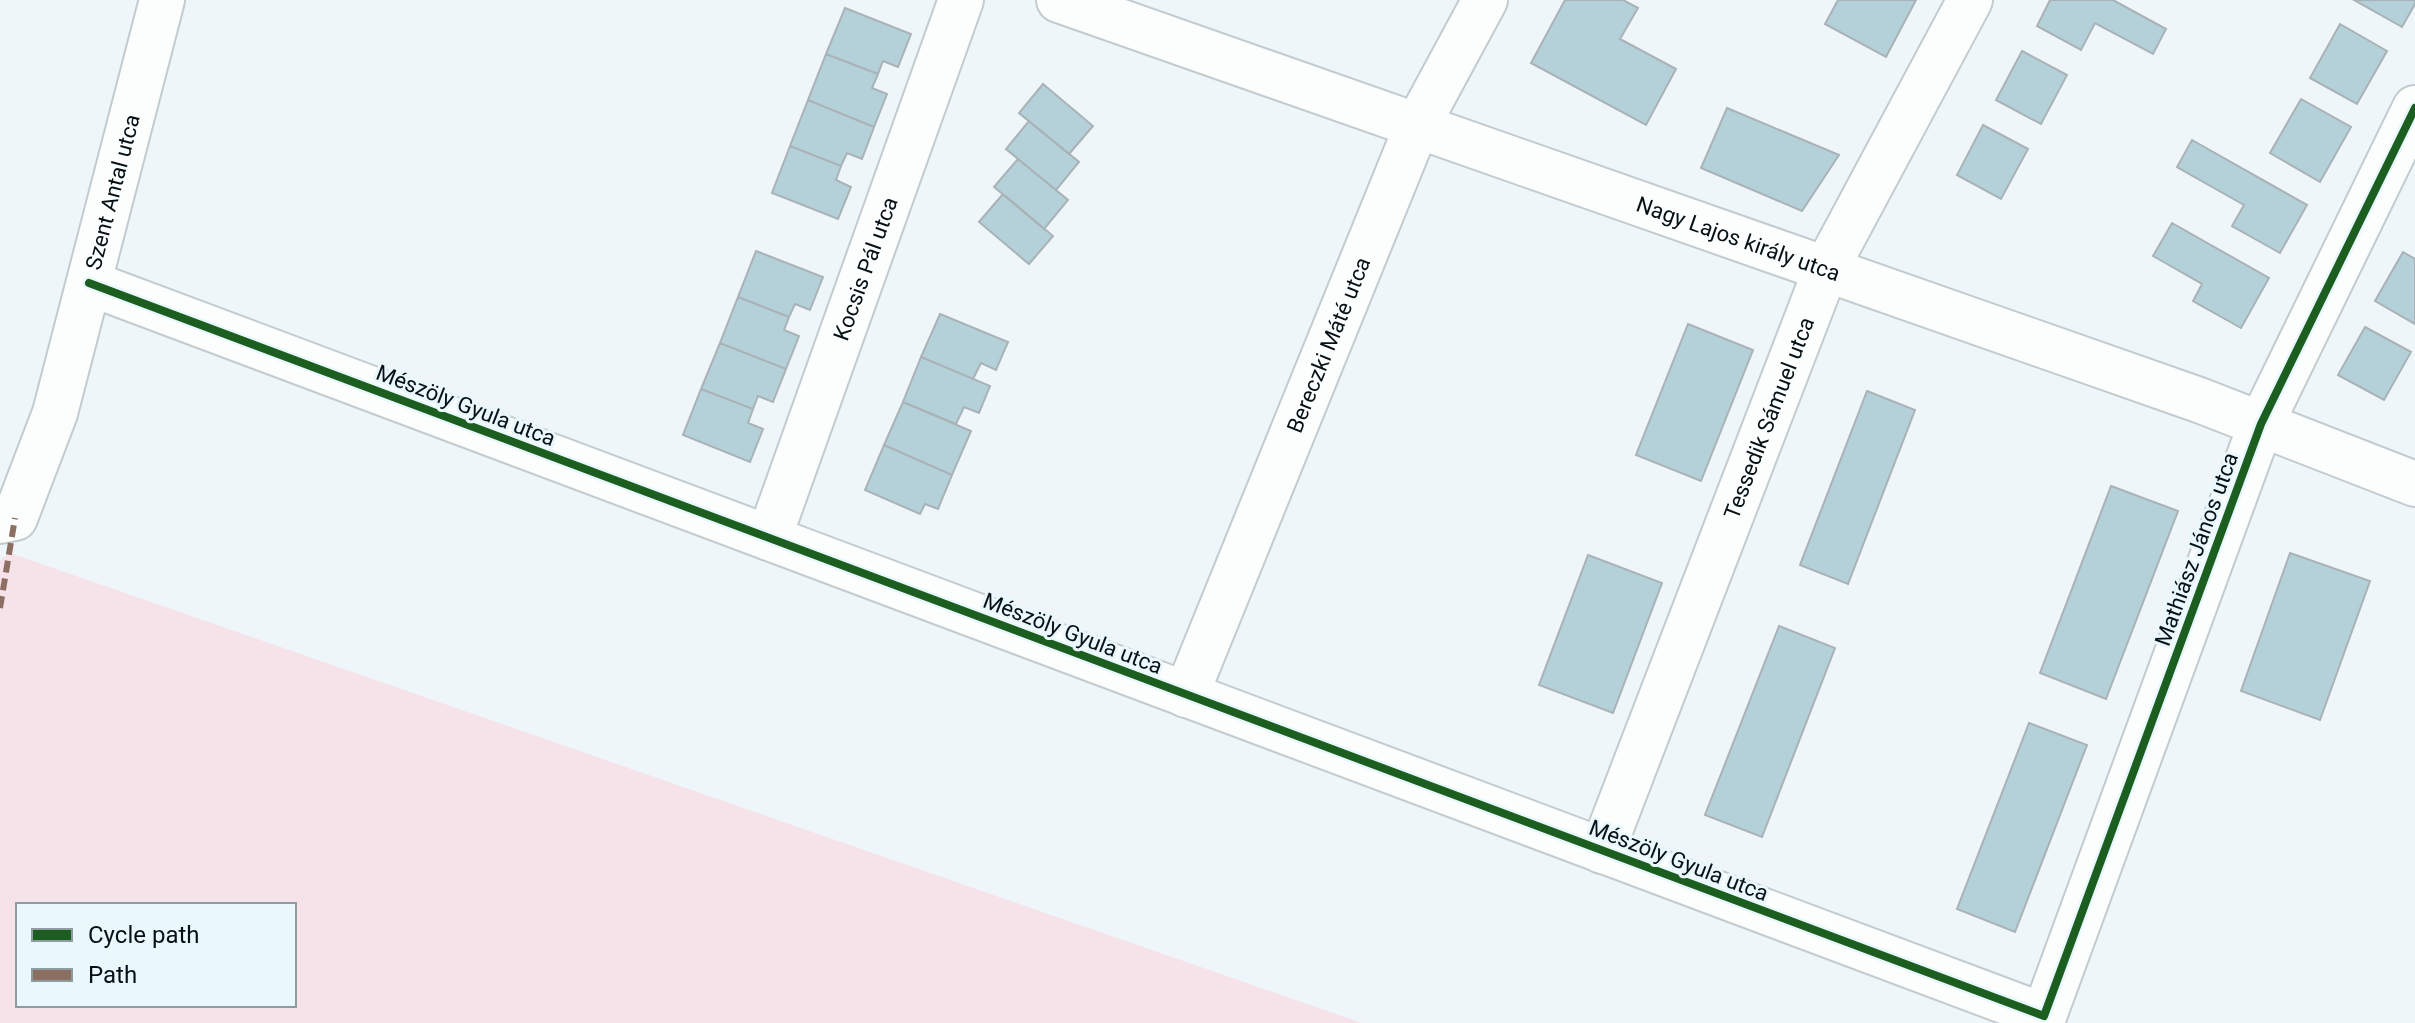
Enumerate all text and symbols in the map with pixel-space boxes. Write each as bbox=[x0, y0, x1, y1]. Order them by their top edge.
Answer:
street label: Szent Antal utca bbox=[81, 112, 145, 272]
street label: Nagy Lajos király utca bbox=[1633, 192, 1843, 286]
street label: Kocsis Pál utca bbox=[829, 194, 903, 344]
street label: Bereczki Máté utca bbox=[1282, 254, 1375, 436]
street label: Tessedik Sámuel utca bbox=[1719, 314, 1819, 523]
street label: Mészöly Gyula utca bbox=[373, 360, 559, 451]
street label: Mathiász János utca bbox=[2150, 449, 2243, 649]
street label: Mészöly Gyula utca bbox=[980, 588, 1166, 679]
street label: Mészöly Gyula utca bbox=[1586, 815, 1772, 906]
legend bbox=[16, 903, 296, 1007]
text: Cycle path bbox=[88, 921, 200, 949]
text: Path bbox=[88, 961, 137, 989]

